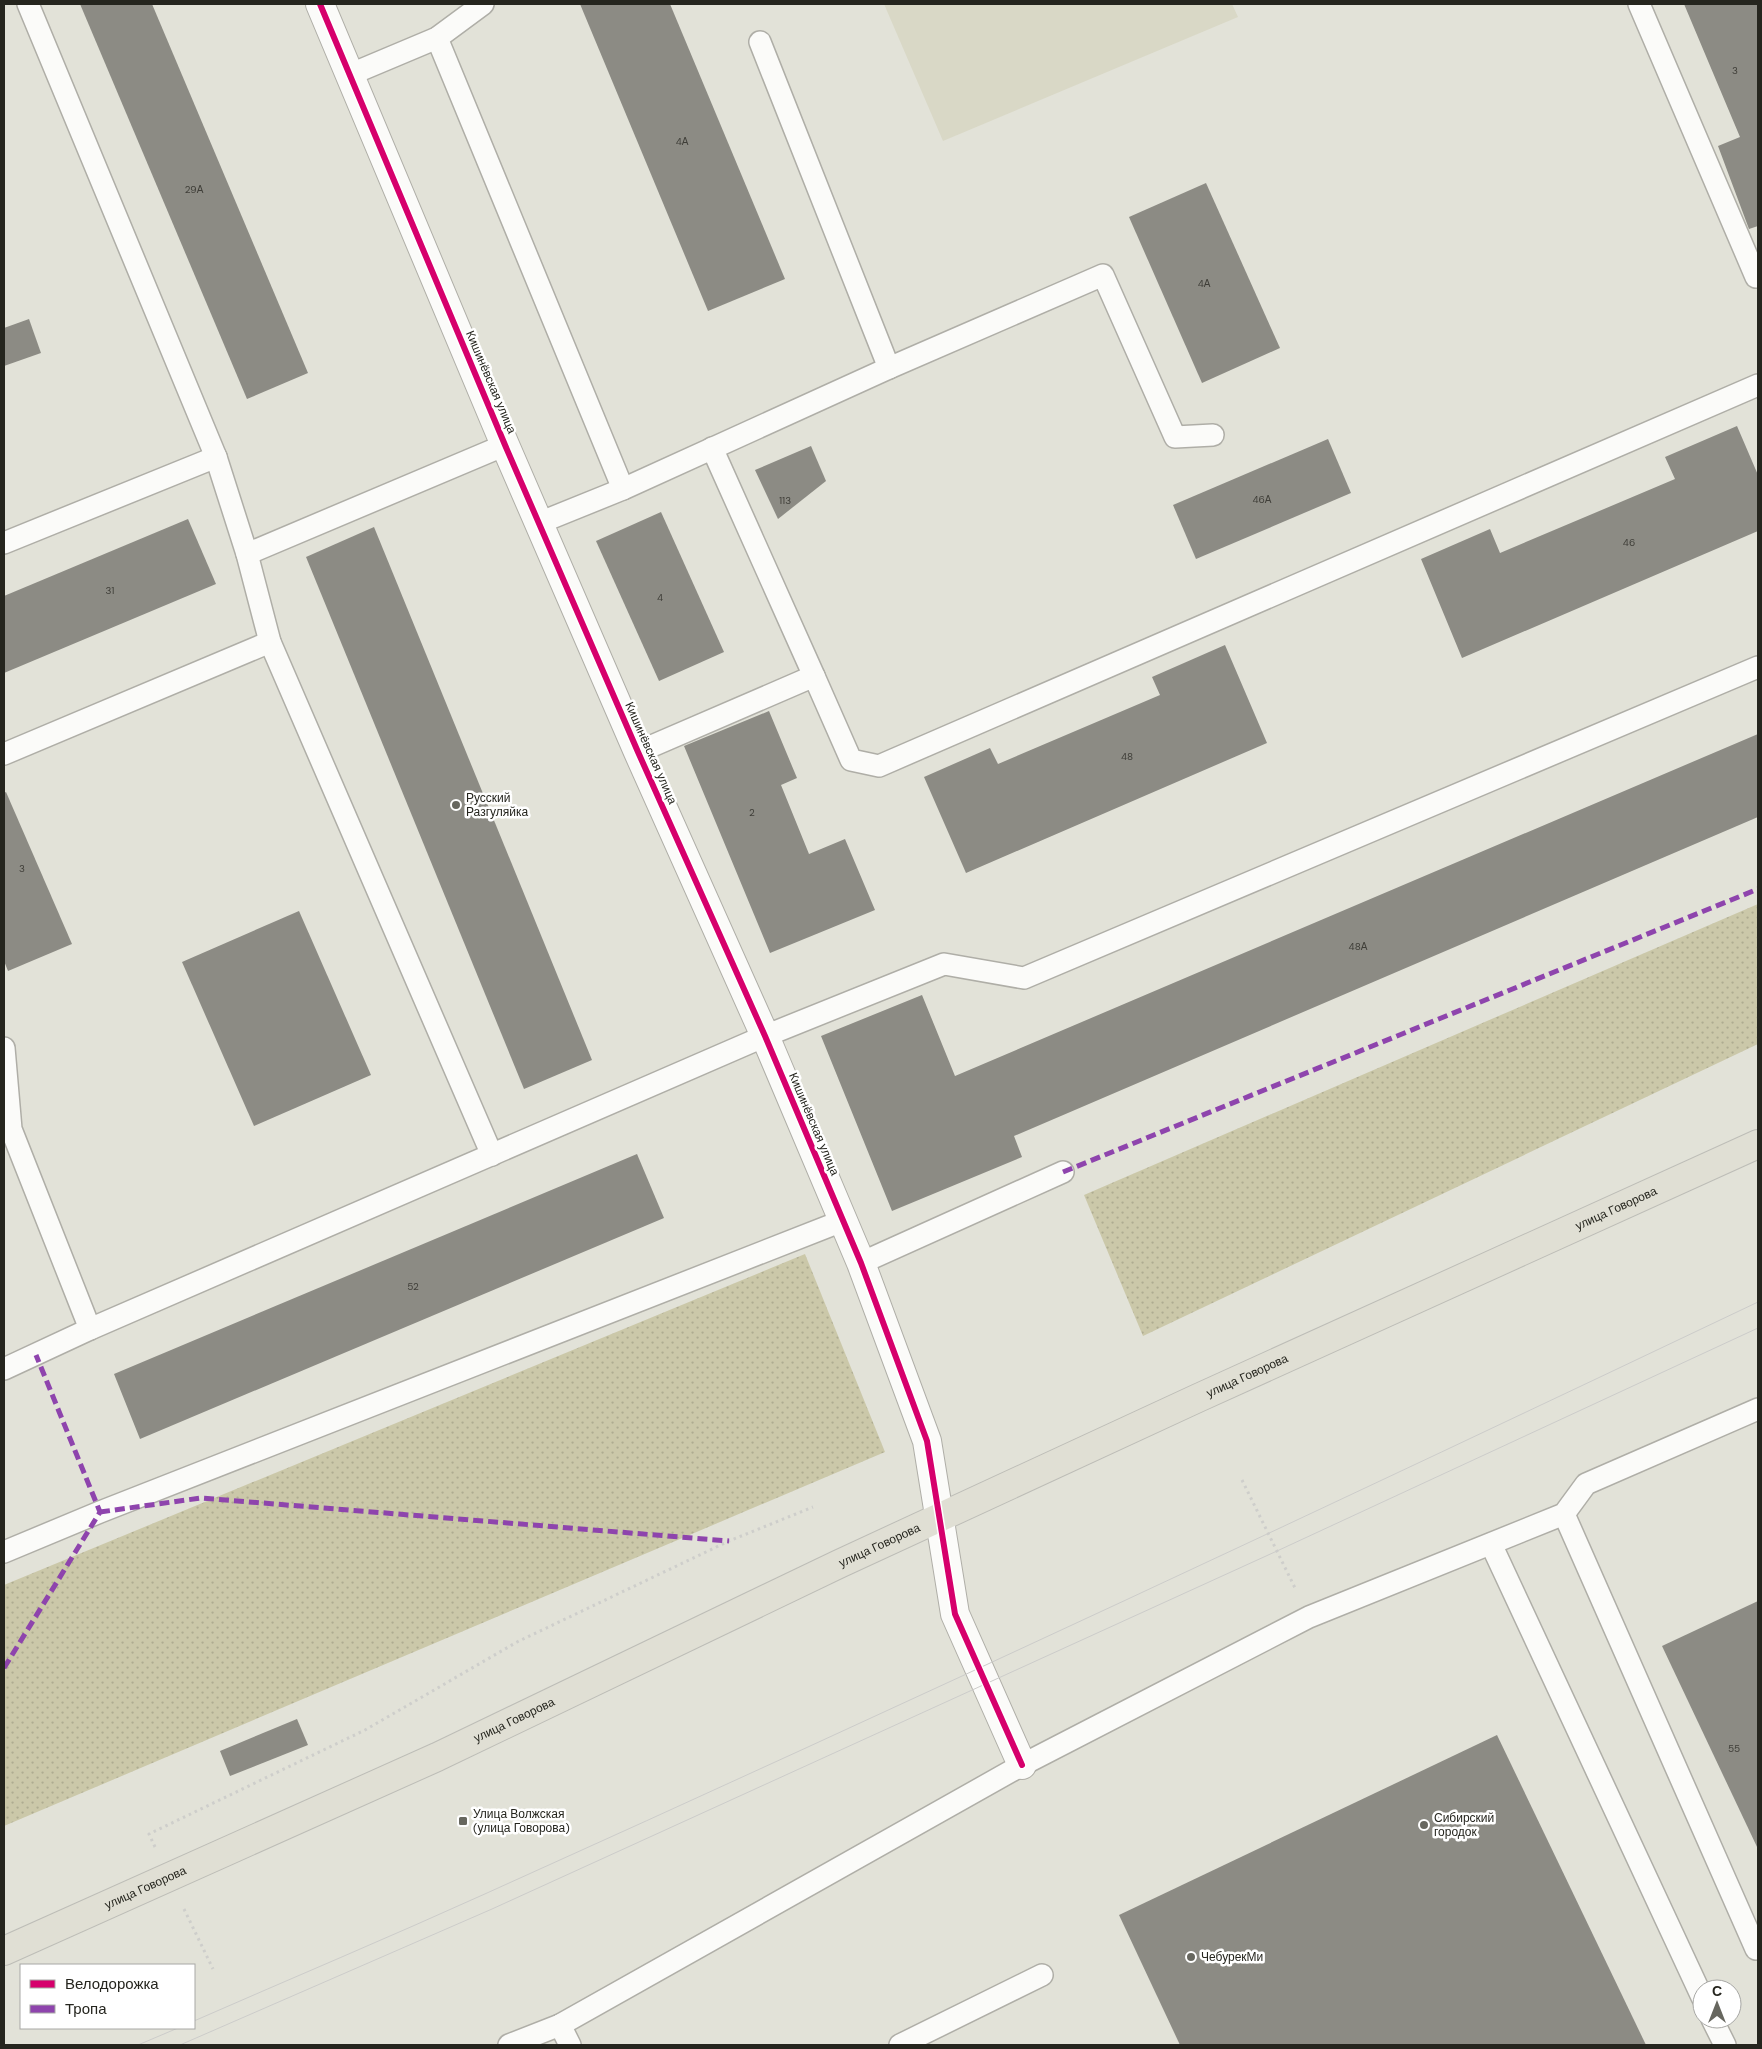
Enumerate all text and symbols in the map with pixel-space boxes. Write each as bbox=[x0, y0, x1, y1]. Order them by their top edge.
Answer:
house number: 3 bbox=[1732, 64, 1738, 77]
house number: 4А bbox=[676, 135, 689, 148]
house number: 29А bbox=[185, 183, 204, 196]
house number: 4А bbox=[1198, 277, 1211, 290]
street label: Кишинёвская улица bbox=[462, 328, 520, 436]
house number: 46А bbox=[1252, 493, 1272, 506]
house number: 113 bbox=[779, 494, 791, 507]
house number: 46 bbox=[1623, 536, 1635, 549]
house number: 31 bbox=[106, 584, 114, 597]
house number: 4 bbox=[657, 591, 663, 604]
street label: Кишинёвская улица bbox=[621, 699, 681, 807]
house number: 48 bbox=[1121, 750, 1133, 763]
place label: Русский Разгуляйка bbox=[466, 790, 528, 820]
marker: Русский Разгуляйка bbox=[450, 799, 462, 811]
house number: 2 bbox=[749, 806, 755, 819]
house number: 3 bbox=[19, 862, 25, 875]
house number: 48А bbox=[1349, 940, 1368, 953]
street label: Кишинёвская улица bbox=[785, 1070, 843, 1178]
street label: улица Говорова bbox=[1573, 1183, 1660, 1234]
house number: 52 bbox=[407, 1280, 419, 1293]
street label: улица Говорова bbox=[1204, 1350, 1291, 1401]
street label: улица Говорова bbox=[836, 1519, 923, 1571]
street label: улица Говорова bbox=[471, 1694, 557, 1746]
house number: 55 bbox=[1728, 1742, 1740, 1755]
place label: Улица Волжская (улица Говорова) bbox=[473, 1806, 570, 1836]
place label: Сибирский городок bbox=[1434, 1810, 1494, 1840]
marker: Улица Волжская (улица Говорова) bbox=[457, 1815, 469, 1827]
marker: Сибирский городок bbox=[1418, 1819, 1430, 1831]
street label: улица Говорова bbox=[102, 1862, 189, 1913]
place label: ЧебурекМи bbox=[1201, 1949, 1263, 1965]
marker: ЧебурекМи bbox=[1185, 1951, 1197, 1963]
legend bbox=[20, 1964, 195, 2029]
text: Велодорожка bbox=[65, 1974, 159, 1994]
north arrow bbox=[1692, 1979, 1742, 2029]
text: С bbox=[1712, 1982, 1722, 2000]
text: Тропа bbox=[65, 1999, 107, 2019]

